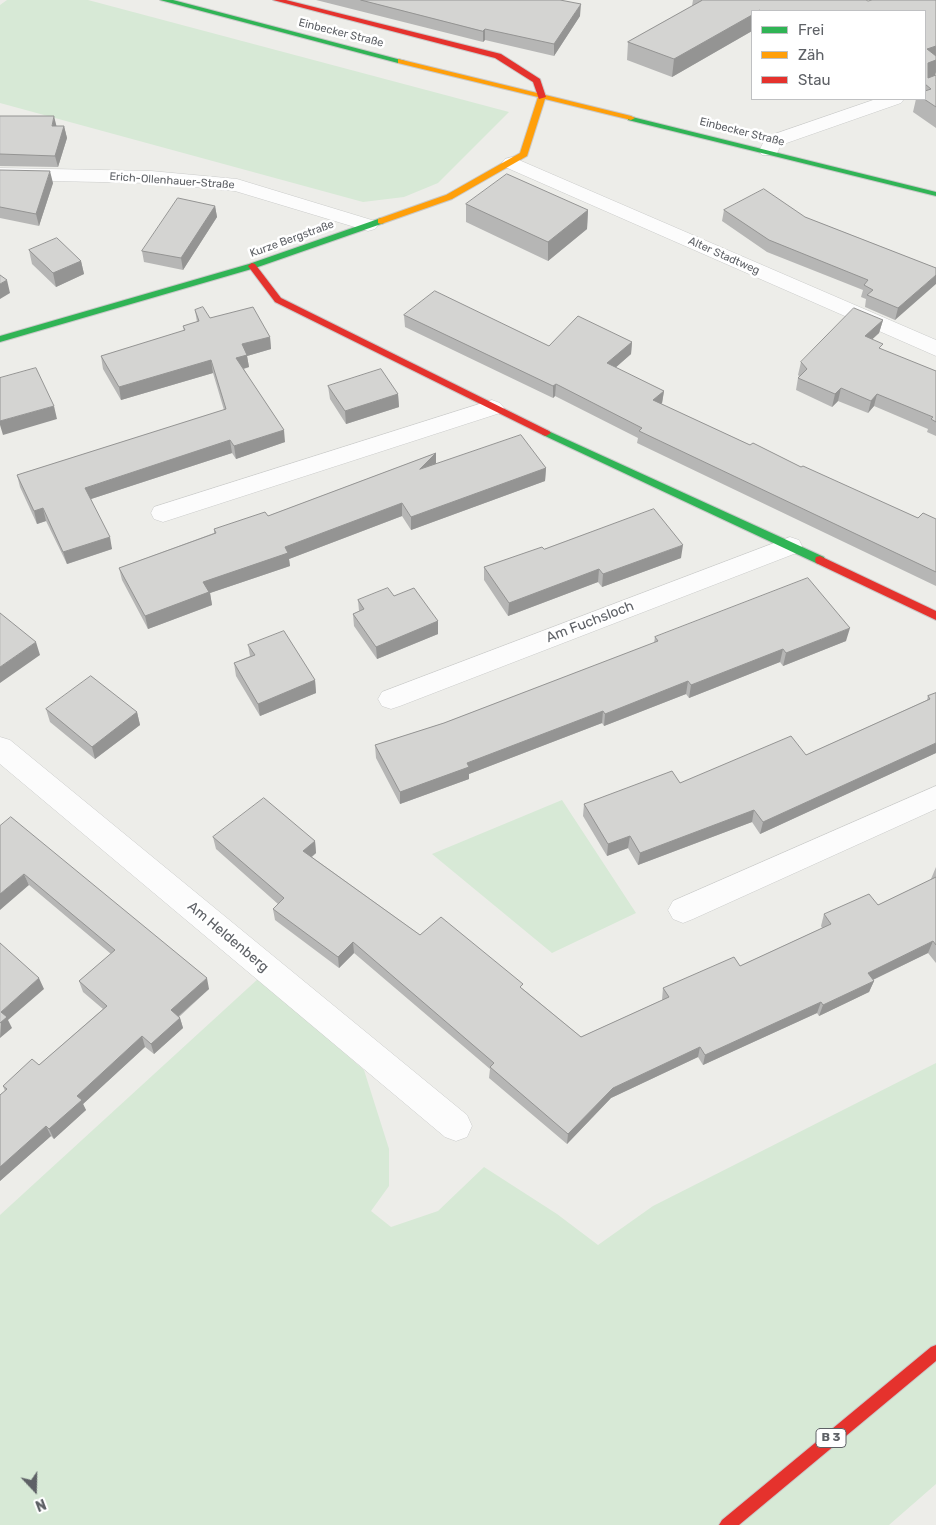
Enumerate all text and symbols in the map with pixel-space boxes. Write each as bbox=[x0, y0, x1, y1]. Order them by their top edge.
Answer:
legend bbox=[751, 10, 926, 100]
street label: Einbecker Straße bbox=[297, 16, 385, 50]
text: Frei bbox=[798, 21, 824, 39]
text: Zäh bbox=[798, 46, 824, 64]
text: Stau bbox=[798, 71, 831, 89]
street label: Einbecker Straße bbox=[698, 115, 786, 149]
street label: Erich-Ollenhauer-Straße bbox=[109, 170, 235, 192]
street label: Kurze Bergstraße bbox=[248, 218, 336, 260]
street label: Alter Stadtweg bbox=[686, 234, 762, 278]
street label: Am Fuchsloch bbox=[544, 598, 636, 646]
street label: Am Heldenberg bbox=[184, 898, 272, 976]
road number: B 3 bbox=[816, 1429, 846, 1448]
north arrow bbox=[10, 1465, 60, 1515]
text: N bbox=[33, 1495, 48, 1514]

